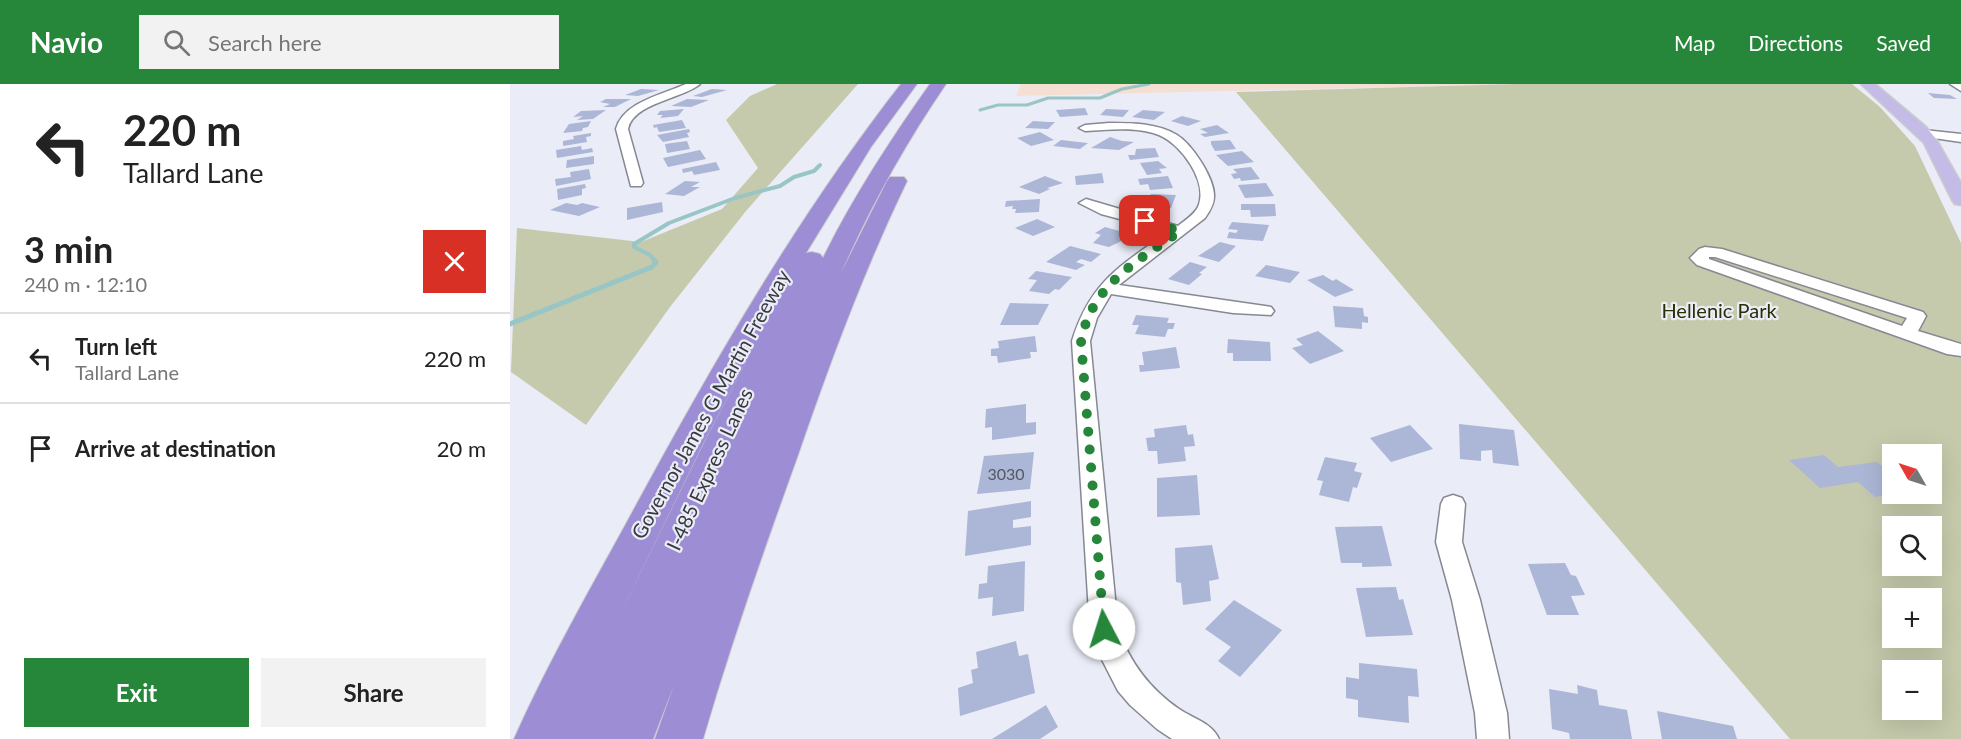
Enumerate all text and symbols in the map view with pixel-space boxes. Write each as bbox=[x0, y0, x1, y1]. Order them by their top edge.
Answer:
search box bbox=[139, 15, 559, 69]
text: Navio bbox=[30, 25, 103, 59]
icon: search bbox=[160, 26, 193, 59]
text: Search here bbox=[208, 29, 322, 56]
text: Map bbox=[1674, 30, 1715, 55]
text: Directions bbox=[1748, 30, 1843, 55]
text: Saved bbox=[1876, 30, 1931, 55]
text: 220 m bbox=[123, 105, 241, 155]
icon: left bbox=[24, 108, 102, 186]
text: Tallard Lane bbox=[123, 156, 263, 189]
pin bbox=[1119, 195, 1170, 246]
icon: arrive bbox=[1128, 204, 1161, 237]
text: 3 min bbox=[24, 227, 113, 271]
button: close bbox=[423, 230, 486, 293]
street label: Governor James G Martin Freeway bbox=[626, 265, 794, 543]
text: 240 m · 12:10 bbox=[24, 272, 147, 296]
park label: Hellenic Park bbox=[1661, 298, 1777, 322]
text: Turn left bbox=[75, 333, 157, 360]
icon: left bbox=[24, 342, 57, 375]
text: 220 m bbox=[424, 345, 486, 372]
text: Tallard Lane bbox=[75, 360, 179, 384]
street label: I-485 Express Lanes bbox=[661, 384, 757, 554]
icon: arrive bbox=[24, 432, 57, 465]
text: Arrive at destination bbox=[75, 435, 276, 462]
text: 20 m bbox=[437, 435, 486, 462]
north arrow bbox=[1882, 444, 1942, 504]
map controls bbox=[1882, 444, 1942, 720]
house number: 3030 bbox=[987, 464, 1025, 483]
button: search bbox=[1882, 516, 1942, 576]
button: + bbox=[1882, 588, 1942, 648]
position arrow bbox=[1072, 597, 1136, 661]
button: Exit bbox=[24, 658, 249, 727]
button: Share bbox=[261, 658, 486, 727]
button: − bbox=[1882, 660, 1942, 720]

